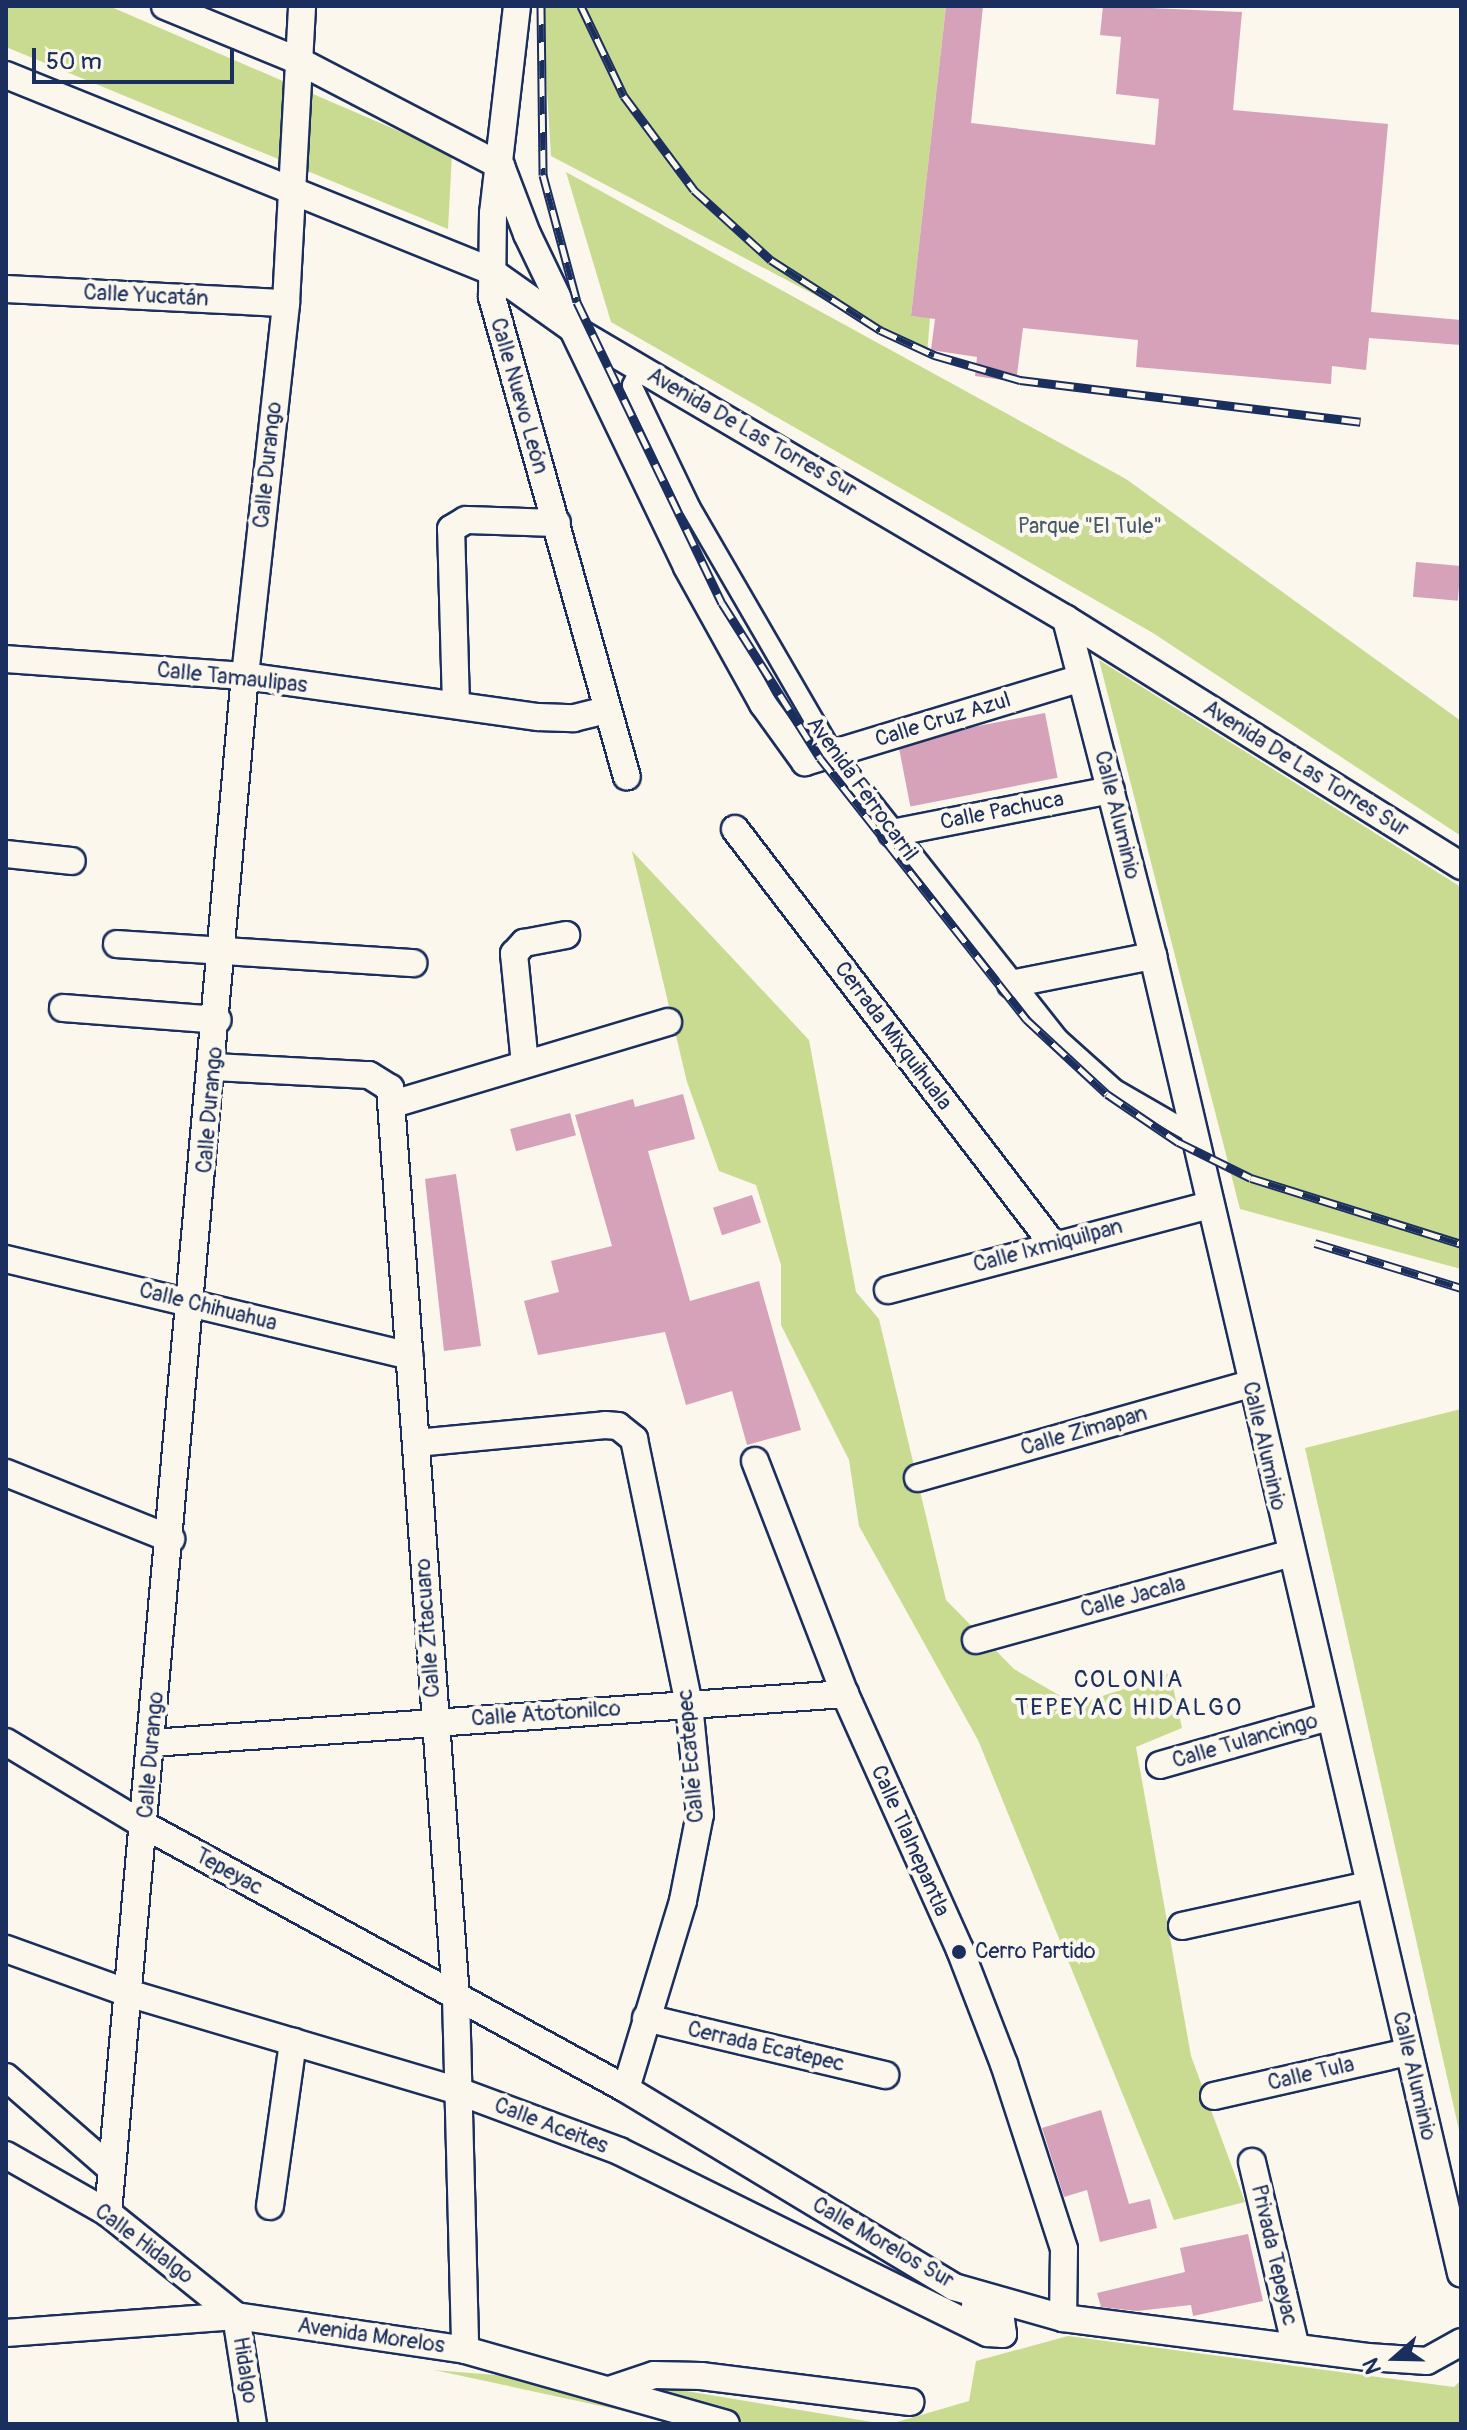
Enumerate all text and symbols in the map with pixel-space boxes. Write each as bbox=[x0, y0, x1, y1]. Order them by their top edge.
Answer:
scale bar bbox=[36, 32, 238, 82]
text: 50 m bbox=[46, 47, 102, 76]
street label: Calle Yucatán bbox=[83, 280, 209, 312]
street label: Calle Nuevo León bbox=[484, 315, 554, 477]
street label: Avenida De Las Torres Sur bbox=[643, 362, 861, 504]
street label: Calle Durango bbox=[248, 400, 288, 530]
park label: Parque "El Tule" bbox=[1018, 514, 1162, 540]
street label: Calle Tamaulipas bbox=[156, 657, 308, 699]
street label: Calle Cruz Azul bbox=[872, 687, 1014, 753]
street label: Avenida De Las Torres Sur bbox=[1198, 695, 1414, 843]
street label: Avenida Ferrocarril bbox=[801, 712, 923, 866]
street label: Calle Aluminio bbox=[1088, 748, 1146, 882]
street label: Calle Pachuca bbox=[938, 786, 1066, 836]
street label: Cerrada Mixquihuala bbox=[829, 956, 957, 1116]
street label: Calle Durango bbox=[191, 1046, 229, 1174]
street label: Calle Ixmiquilpan bbox=[970, 1213, 1126, 1279]
street label: Calle Chihuahua bbox=[136, 1277, 280, 1337]
street label: Calle Aluminio bbox=[1236, 1379, 1292, 1513]
street label: Calle Zimapan bbox=[1018, 1400, 1150, 1462]
street label: Calle Zitacuaro bbox=[410, 1557, 446, 1699]
street label: Calle Jacala bbox=[1078, 1570, 1188, 1624]
district label: COLONIA TEPEYAC HIDALGO bbox=[1015, 1666, 1243, 1722]
street label: Calle Ecatepec bbox=[672, 1688, 710, 1824]
street label: Calle Durango bbox=[132, 1691, 170, 1819]
street label: Calle Atotonilco bbox=[470, 1696, 622, 1732]
street label: Calle Tulancingo bbox=[1169, 1708, 1321, 1774]
street label: Calle Tlalnepantla bbox=[865, 1761, 955, 1921]
street label: Tepeyac bbox=[190, 1843, 268, 1901]
place label: Cerro Partido bbox=[975, 1939, 1096, 1965]
marker: Cerro Partido bbox=[950, 1943, 968, 1961]
street label: Calle Aluminio bbox=[1386, 2009, 1442, 2143]
street label: Cerrada Ecatepec bbox=[685, 2016, 847, 2078]
street label: Calle Tula bbox=[1265, 2051, 1357, 2097]
street label: Calle Aceites bbox=[490, 2092, 612, 2160]
street label: Privada Tepeyac bbox=[1245, 2182, 1303, 2328]
street label: Calle Morelos Sur bbox=[807, 2192, 959, 2294]
street label: Calle Hidalgo bbox=[89, 2198, 199, 2290]
street label: Avenida Morelos bbox=[296, 2313, 446, 2359]
north arrow bbox=[1355, 2318, 1435, 2398]
street label: Hidalgo bbox=[227, 2335, 263, 2405]
text: N bbox=[1357, 2354, 1388, 2378]

